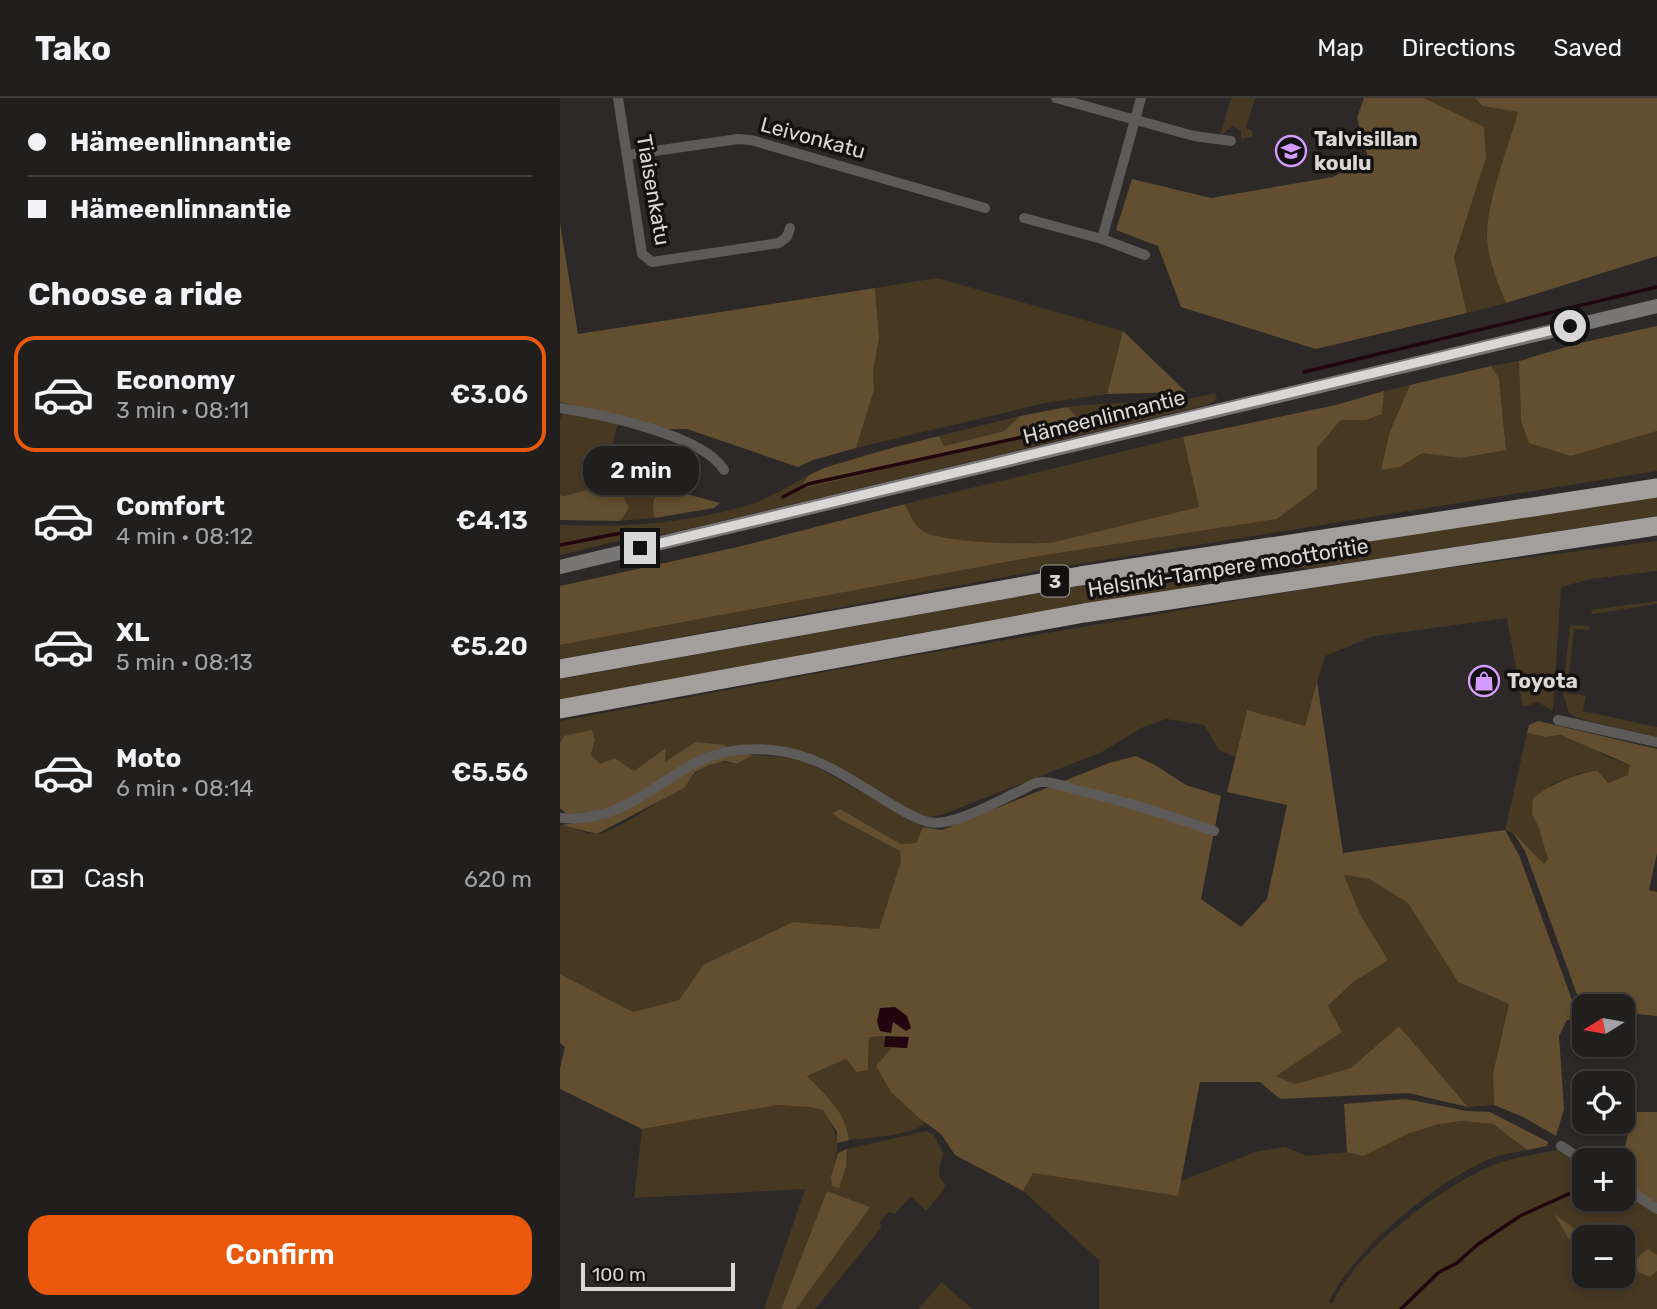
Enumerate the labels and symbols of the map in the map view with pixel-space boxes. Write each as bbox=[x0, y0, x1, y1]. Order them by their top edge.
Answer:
street label: Leivonkatu bbox=[758, 112, 868, 163]
place label: Talvisillan koulu bbox=[1314, 126, 1418, 175]
street label: Tiaisenkatu bbox=[631, 133, 676, 247]
school or university icon: Talvisillan koulu bbox=[1274, 134, 1308, 168]
route start bbox=[1554, 310, 1586, 342]
street label: Hämeenlinnantie bbox=[1020, 384, 1188, 449]
callout: 2 min bbox=[582, 447, 698, 496]
route end bbox=[624, 532, 656, 564]
street label: Helsinki-Tampere moottoritie bbox=[1086, 533, 1370, 602]
road number: 3 bbox=[1041, 566, 1069, 596]
shop icon: Toyota bbox=[1467, 664, 1501, 698]
place label: Toyota bbox=[1507, 668, 1578, 693]
north arrow bbox=[1572, 994, 1634, 1057]
scale bar bbox=[581, 1260, 735, 1292]

